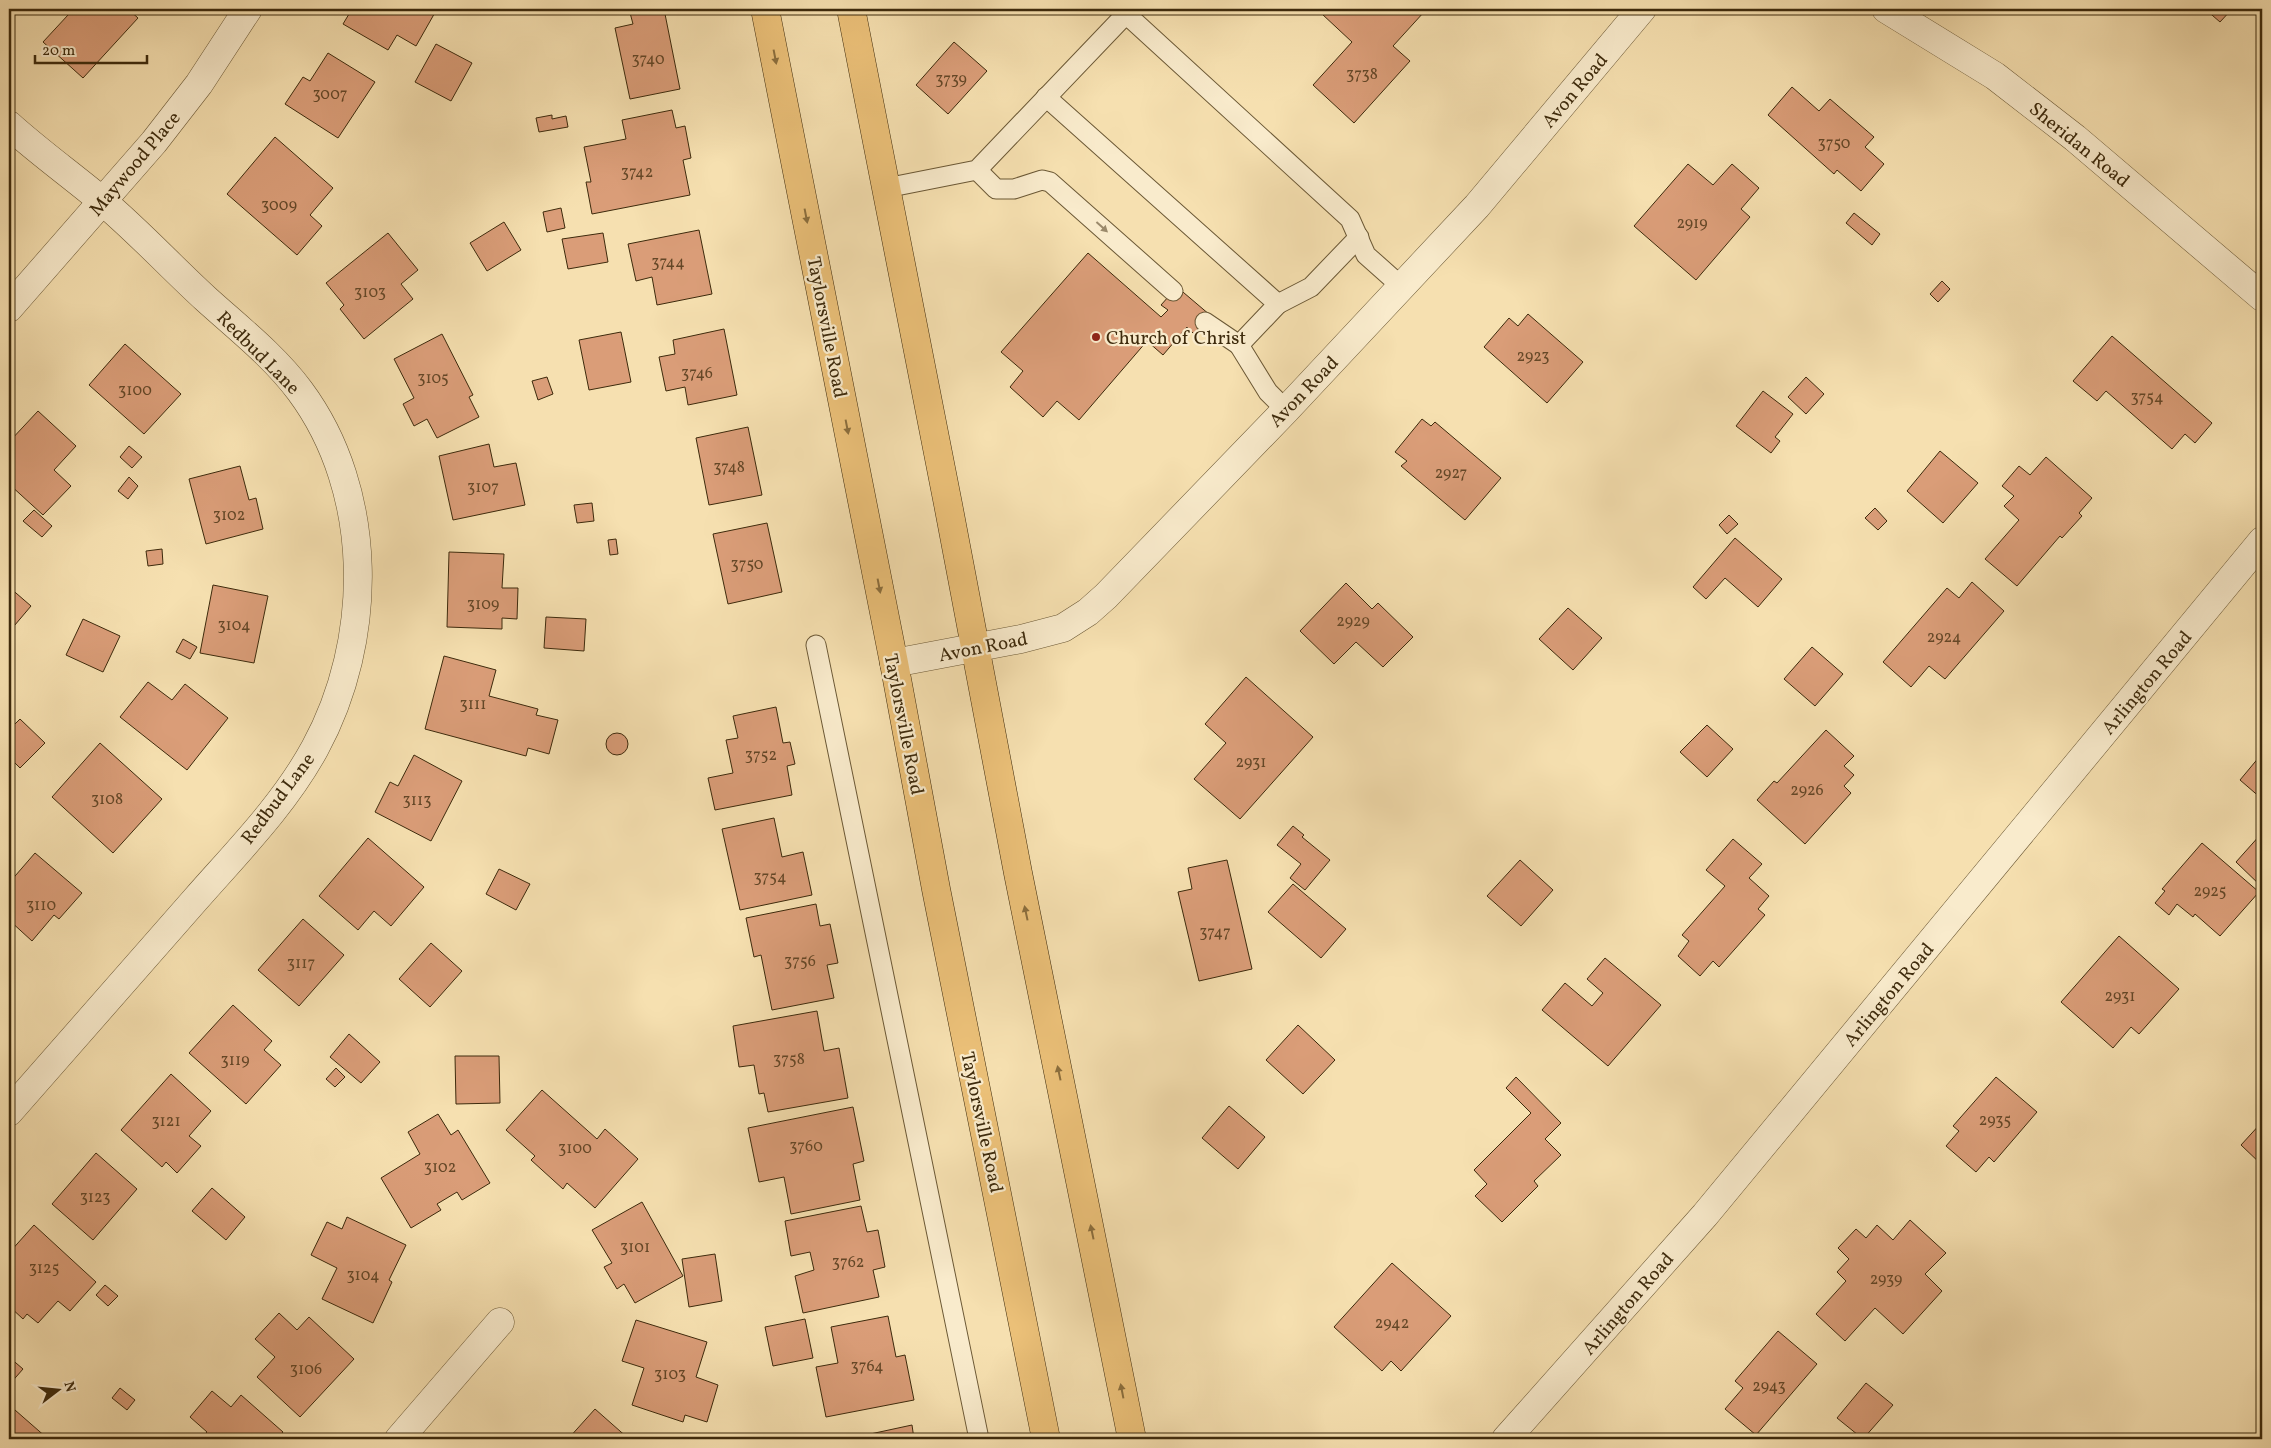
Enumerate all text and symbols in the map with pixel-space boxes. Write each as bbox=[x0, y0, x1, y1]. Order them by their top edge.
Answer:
scale bar bbox=[35, 32, 148, 64]
text: 20 m bbox=[42, 41, 75, 62]
street label: Avon Road bbox=[1537, 48, 1614, 134]
house number: 3740 bbox=[631, 49, 665, 71]
one-way arrow bbox=[771, 49, 779, 65]
house number: 3738 bbox=[1346, 64, 1378, 86]
house number: 3739 bbox=[935, 69, 967, 91]
house number: 3007 bbox=[312, 84, 348, 106]
street label: Sheridan Road bbox=[2023, 97, 2135, 194]
street label: Maywood Place bbox=[84, 106, 187, 222]
house number: 3750 bbox=[1818, 133, 1850, 155]
house number: 3742 bbox=[621, 162, 653, 184]
house number: 3009 bbox=[261, 195, 297, 217]
one-way arrow bbox=[802, 208, 810, 224]
house number: 2919 bbox=[1676, 213, 1708, 235]
one-way arrow bbox=[1095, 221, 1107, 233]
house number: 3744 bbox=[651, 252, 685, 274]
street label: Taylorsville Road bbox=[800, 254, 852, 400]
house number: 3103 bbox=[354, 282, 386, 304]
street label: Redbud Lane bbox=[210, 306, 305, 401]
place label: Church of Christ bbox=[1106, 326, 1246, 352]
marker: Church of Christ bbox=[1090, 331, 1102, 343]
house number: 2923 bbox=[1516, 346, 1550, 368]
street label: Avon Road bbox=[1264, 351, 1345, 434]
house number: 3746 bbox=[681, 363, 713, 385]
house number: 3105 bbox=[417, 368, 449, 390]
house number: 3100 bbox=[118, 380, 152, 402]
house number: 3754 bbox=[2130, 387, 2164, 409]
one-way arrow bbox=[844, 419, 852, 435]
house number: 3748 bbox=[713, 457, 745, 479]
house number: 2927 bbox=[1435, 463, 1468, 485]
house number: 3107 bbox=[467, 477, 499, 499]
house number: 3102 bbox=[213, 505, 245, 527]
house number: 3750 bbox=[731, 554, 763, 576]
one-way arrow bbox=[875, 579, 883, 595]
house number: 3109 bbox=[467, 594, 499, 616]
house number: 2929 bbox=[1336, 611, 1370, 633]
house number: 3104 bbox=[217, 615, 251, 637]
street label: Arlington Road bbox=[2096, 626, 2199, 741]
street label: Avon Road bbox=[937, 627, 1030, 669]
house number: 2924 bbox=[1927, 627, 1961, 649]
street label: Taylorsville Road bbox=[877, 651, 929, 797]
house number: 3111 bbox=[460, 694, 486, 716]
house number: 3752 bbox=[745, 745, 777, 767]
street label: Redbud Lane bbox=[236, 748, 322, 850]
house number: 2931 bbox=[1236, 752, 1266, 774]
house number: 2926 bbox=[1790, 780, 1824, 802]
house number: 3108 bbox=[91, 789, 123, 811]
house number: 3113 bbox=[403, 790, 431, 812]
house number: 3754 bbox=[753, 867, 787, 889]
house number: 2925 bbox=[2193, 881, 2227, 903]
house number: 3110 bbox=[26, 895, 56, 917]
one-way arrow bbox=[1022, 905, 1030, 921]
house number: 3747 bbox=[1199, 922, 1231, 944]
street label: Arlington Road bbox=[1838, 938, 1941, 1053]
house number: 3756 bbox=[784, 951, 816, 973]
house number: 3117 bbox=[287, 953, 315, 975]
house number: 2931 bbox=[2105, 986, 2135, 1008]
house number: 3758 bbox=[773, 1049, 805, 1071]
house number: 3119 bbox=[221, 1050, 249, 1072]
street label: Taylorsville Road bbox=[953, 1050, 1009, 1195]
one-way arrow bbox=[1055, 1065, 1063, 1080]
house number: 2935 bbox=[1979, 1110, 2011, 1132]
house number: 3121 bbox=[151, 1111, 181, 1133]
house number: 3760 bbox=[789, 1136, 823, 1158]
house number: 3100 bbox=[558, 1138, 592, 1160]
house number: 3102 bbox=[424, 1157, 456, 1179]
house number: 3123 bbox=[80, 1187, 110, 1209]
one-way arrow bbox=[1087, 1223, 1095, 1239]
house number: 3101 bbox=[620, 1237, 650, 1259]
street label: Arlington Road bbox=[1577, 1247, 1680, 1361]
house number: 3762 bbox=[832, 1252, 864, 1274]
house number: 3125 bbox=[29, 1258, 59, 1280]
house number: 3104 bbox=[346, 1265, 380, 1287]
house number: 2939 bbox=[1870, 1269, 1902, 1291]
house number: 2942 bbox=[1375, 1313, 1409, 1335]
house number: 3764 bbox=[850, 1356, 884, 1378]
house number: 3106 bbox=[290, 1359, 322, 1381]
house number: 3103 bbox=[654, 1364, 686, 1386]
north arrow bbox=[32, 1366, 82, 1416]
house number: 2943 bbox=[1752, 1376, 1786, 1398]
text: N bbox=[59, 1379, 80, 1394]
one-way arrow bbox=[1118, 1383, 1126, 1399]

